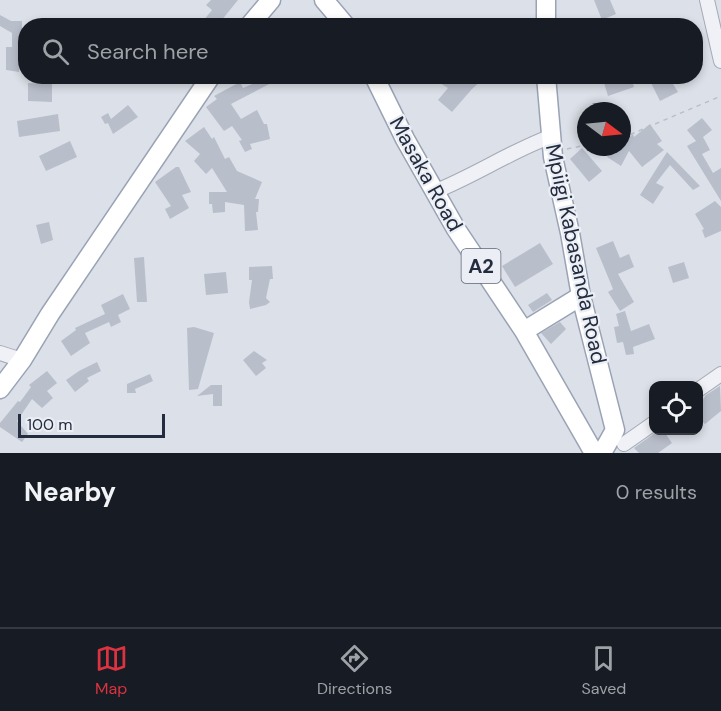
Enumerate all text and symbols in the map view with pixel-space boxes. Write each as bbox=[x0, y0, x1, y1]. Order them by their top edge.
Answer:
search box bbox=[18, 18, 703, 84]
icon: search bbox=[39, 35, 72, 68]
text: Search here bbox=[87, 37, 208, 66]
north arrow bbox=[577, 102, 631, 156]
street label: Masaka Road bbox=[383, 111, 469, 237]
street label: Mpiigi Kabasanda Road bbox=[539, 141, 613, 367]
road number: A2 bbox=[462, 249, 500, 283]
map controls bbox=[649, 381, 703, 435]
button: locate bbox=[649, 381, 703, 435]
scale bar bbox=[18, 411, 165, 438]
text: 100 m bbox=[27, 414, 72, 435]
text: Nearby bbox=[24, 475, 116, 509]
text: 0 results bbox=[616, 479, 697, 505]
tab: Map bbox=[95, 642, 128, 699]
tab: Directions bbox=[317, 642, 392, 699]
tab: Saved bbox=[582, 642, 626, 699]

